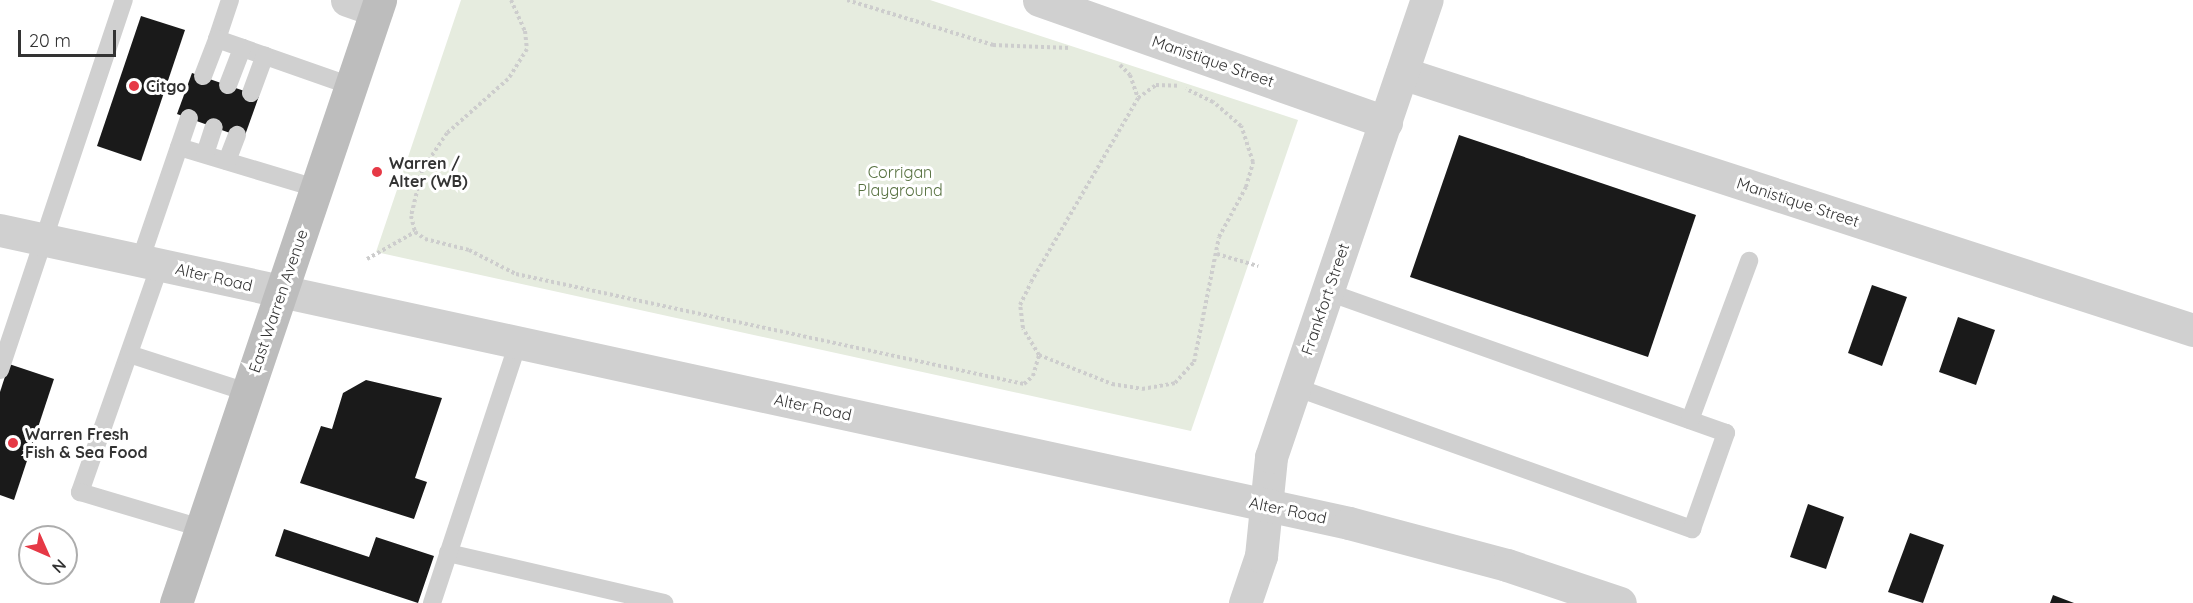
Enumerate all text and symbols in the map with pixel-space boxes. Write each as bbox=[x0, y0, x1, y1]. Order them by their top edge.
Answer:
scale bar bbox=[21, 18, 118, 56]
text: 20 m bbox=[29, 29, 71, 52]
street label: Manistique Street bbox=[1149, 31, 1277, 91]
place label: Citgo bbox=[146, 76, 186, 96]
marker: Citgo bbox=[127, 79, 141, 93]
place label: Warren / Alter (WB) bbox=[389, 153, 468, 191]
park label: Corrigan Playground bbox=[857, 162, 943, 200]
marker: Warren / Alter (WB) bbox=[370, 165, 384, 179]
street label: Manistique Street bbox=[1734, 173, 1862, 231]
street label: East Warren Avenue bbox=[244, 227, 312, 375]
street label: Frankfort Street bbox=[1297, 241, 1353, 357]
street label: Alter Road bbox=[174, 259, 254, 295]
street label: Alter Road bbox=[773, 389, 853, 425]
place label: Warren Fresh Fish & Sea Food bbox=[25, 424, 148, 462]
marker: Warren Fresh Fish & Sea Food bbox=[6, 436, 20, 450]
street label: Alter Road bbox=[1248, 492, 1328, 528]
north arrow bbox=[18, 525, 78, 585]
text: N bbox=[48, 555, 71, 578]

